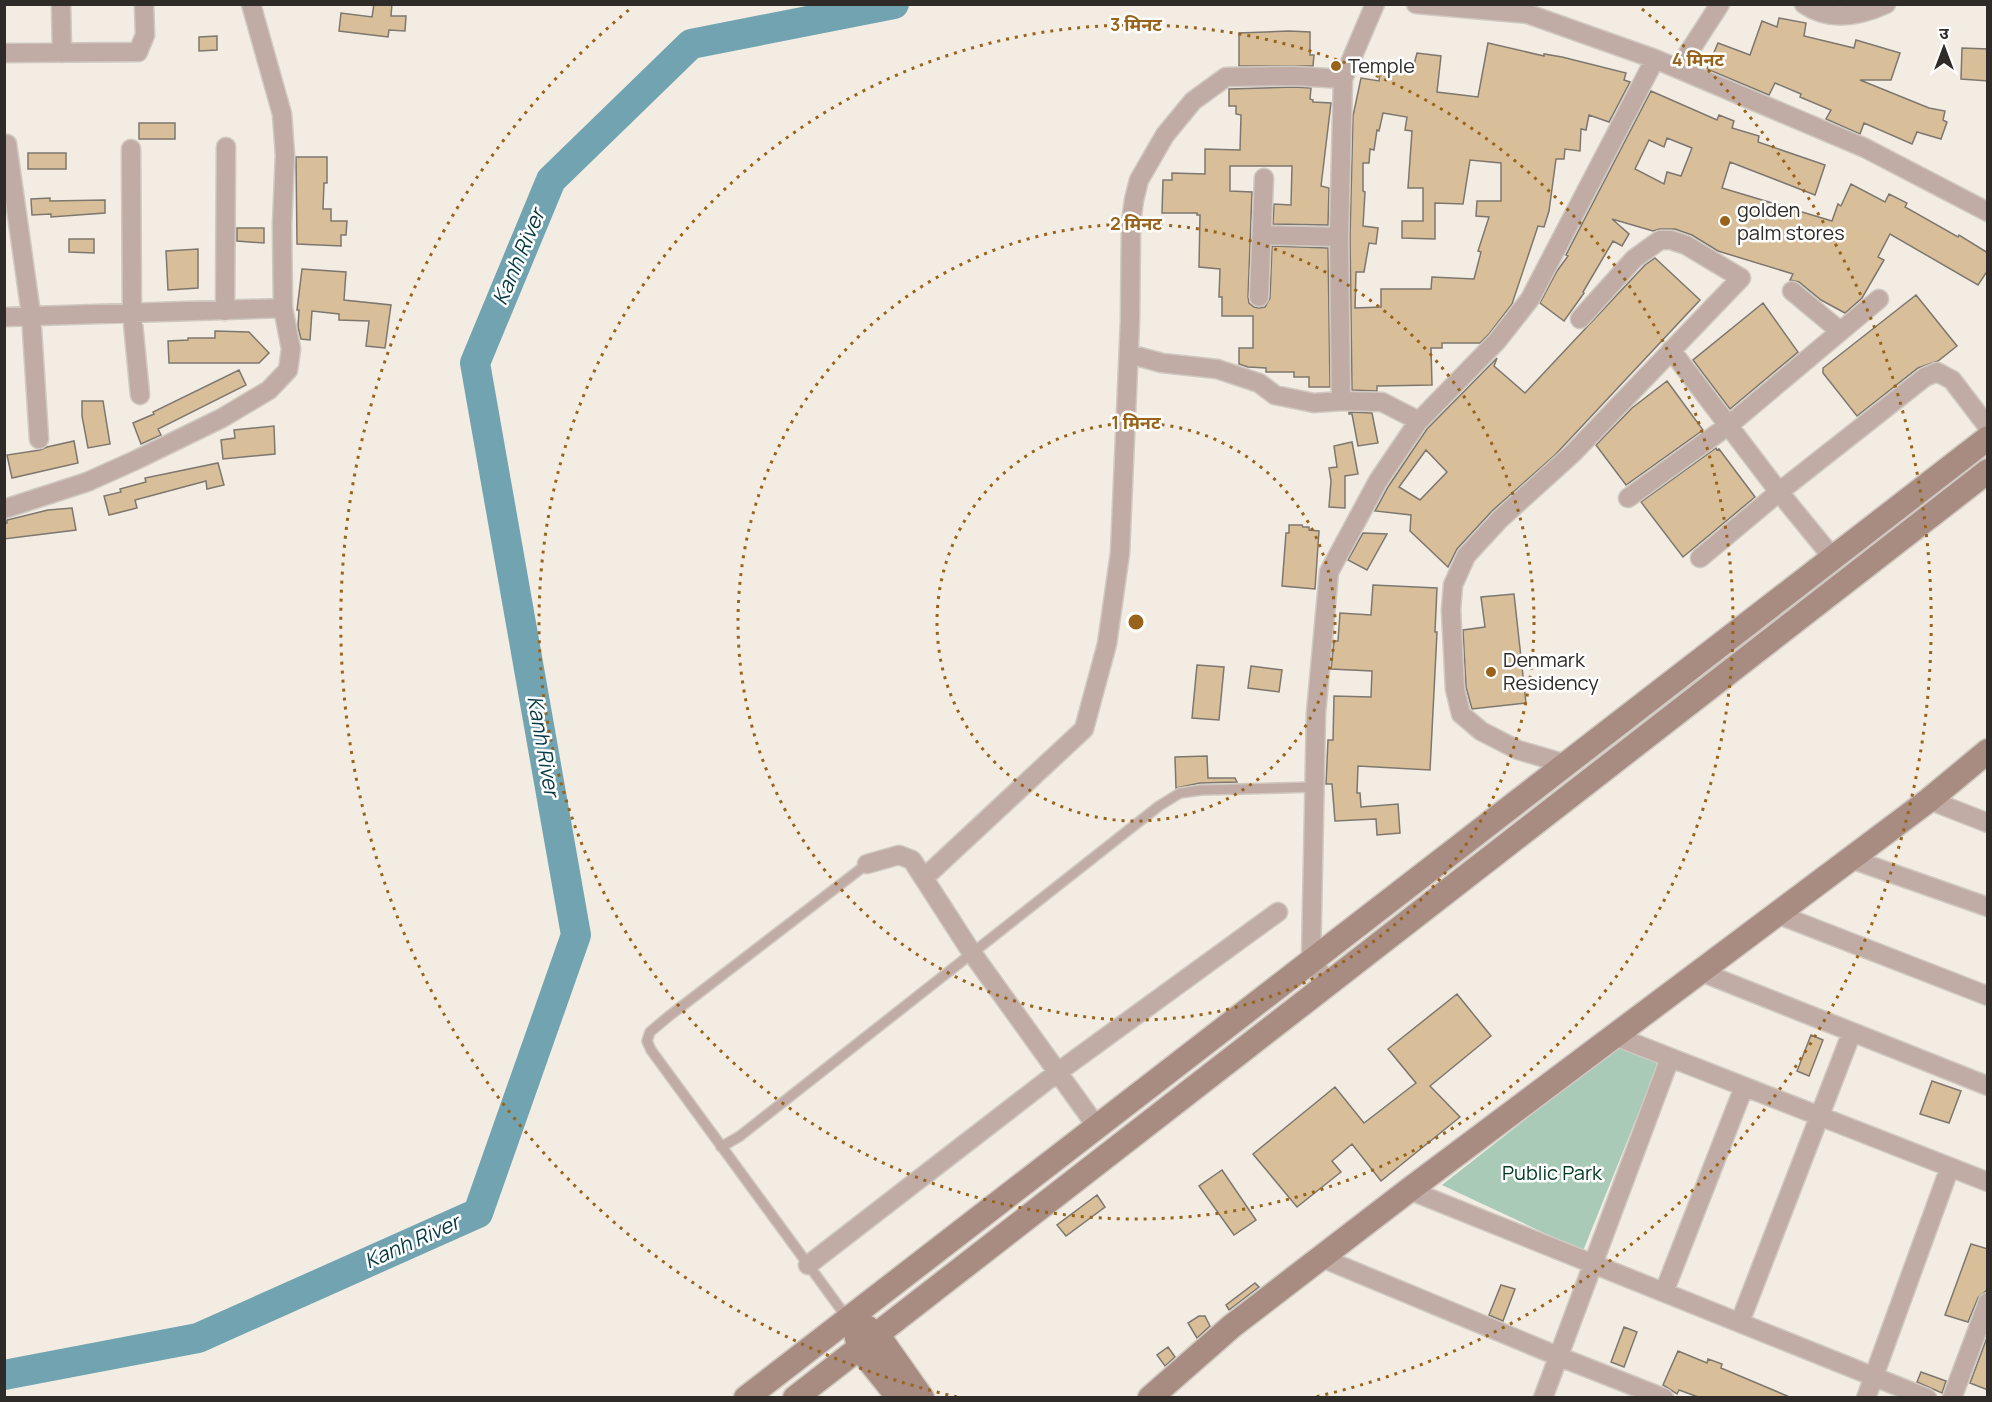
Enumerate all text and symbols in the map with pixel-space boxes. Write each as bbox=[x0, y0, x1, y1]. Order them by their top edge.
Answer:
text: 3 मिनट bbox=[1110, 12, 1162, 36]
north arrow bbox=[1914, 18, 1974, 78]
text: उ bbox=[1939, 22, 1949, 44]
text: 4 मिनट bbox=[1672, 47, 1724, 71]
place label: Temple bbox=[1348, 52, 1415, 79]
marker: Temple bbox=[1329, 59, 1343, 73]
place label: golden palm stores bbox=[1737, 196, 1845, 246]
water label: Kanh River bbox=[485, 202, 552, 309]
text: 2 मिनट bbox=[1110, 211, 1162, 235]
marker: golden palm stores bbox=[1718, 214, 1732, 228]
text: 1 मिनट bbox=[1111, 410, 1161, 434]
centre of rings bbox=[1126, 612, 1146, 632]
place label: Denmark Residency bbox=[1503, 646, 1599, 696]
marker: Denmark Residency bbox=[1484, 665, 1498, 679]
water label: Kanh River bbox=[521, 693, 567, 801]
park label: Public Park bbox=[1502, 1159, 1603, 1186]
water label: Kanh River bbox=[360, 1207, 466, 1275]

